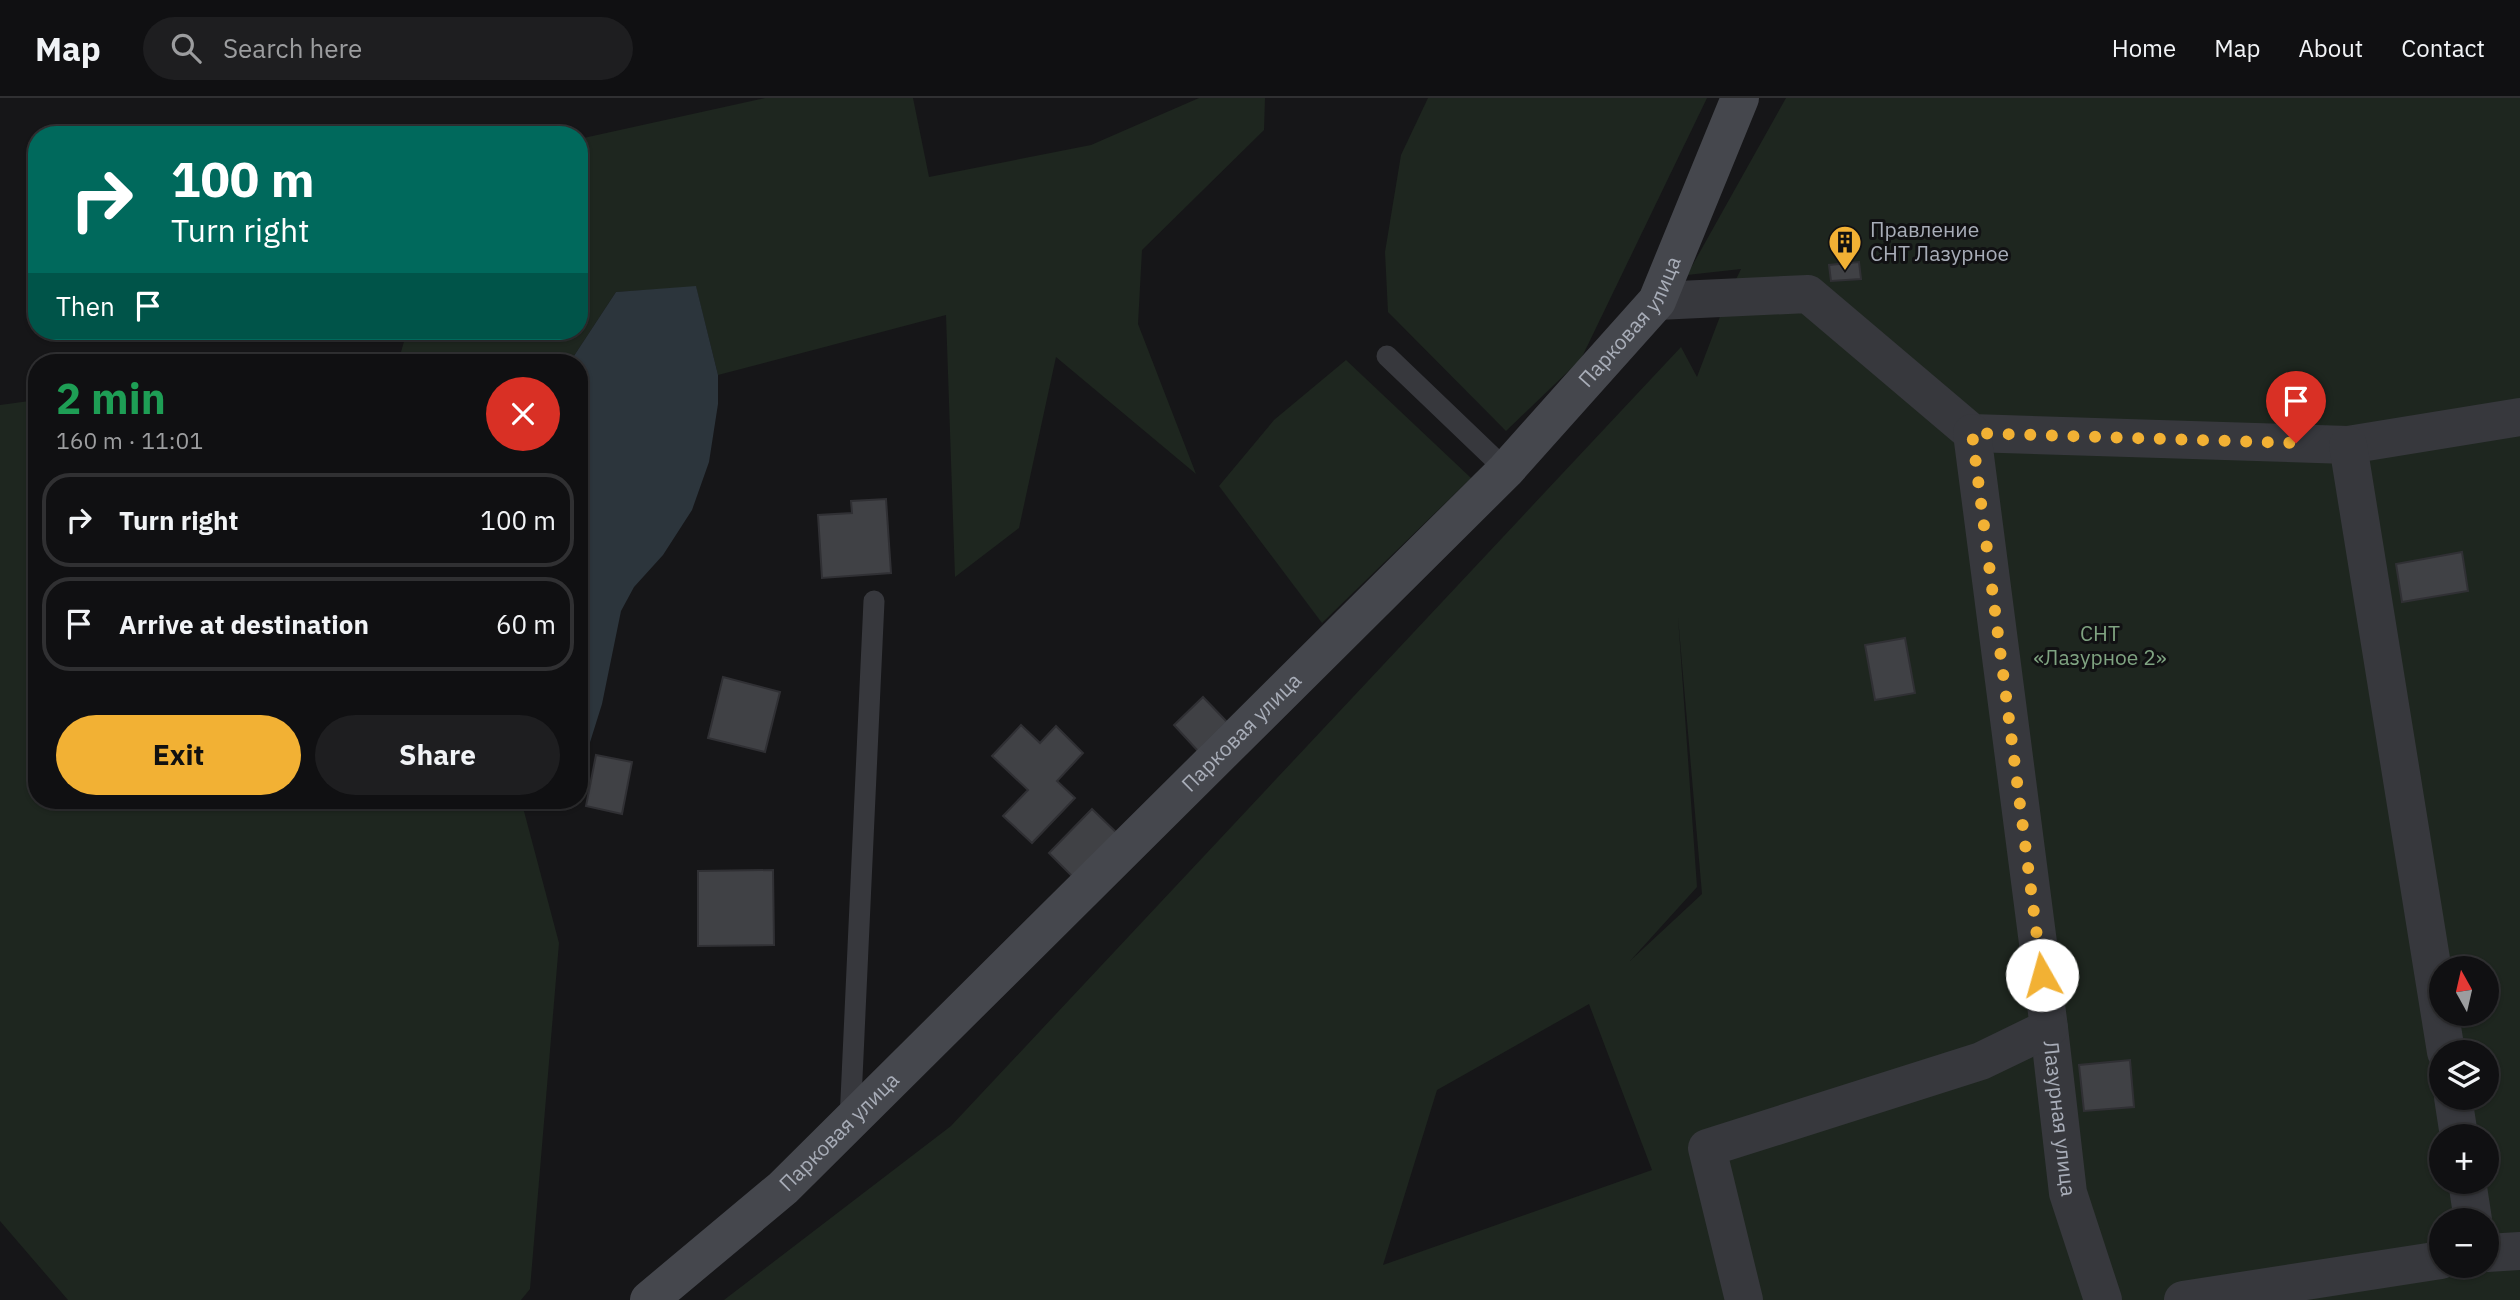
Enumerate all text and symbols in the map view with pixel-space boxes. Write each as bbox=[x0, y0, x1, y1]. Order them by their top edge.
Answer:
search box bbox=[143, 17, 633, 80]
text: Map bbox=[35, 27, 101, 70]
icon: search bbox=[167, 29, 205, 67]
text: Search here bbox=[223, 31, 362, 65]
text: Home bbox=[2112, 32, 2176, 64]
text: Map bbox=[2214, 32, 2260, 64]
text: About bbox=[2298, 32, 2363, 64]
text: Contact bbox=[2401, 32, 2485, 64]
text: 100 m bbox=[171, 147, 315, 210]
icon: right bbox=[56, 154, 147, 245]
text: Turn right bbox=[171, 209, 309, 251]
place label: Правление СНТ Лазурное bbox=[1870, 215, 2009, 267]
building icon: Правление СНТ Лазурное bbox=[1826, 223, 1864, 272]
street label: Парковая улица bbox=[1572, 252, 1687, 393]
icon: arrive bbox=[129, 287, 167, 325]
text: Then bbox=[56, 289, 115, 323]
text: 2 min bbox=[56, 371, 166, 426]
pin bbox=[2266, 371, 2326, 443]
button: close bbox=[486, 377, 560, 451]
icon: arrive bbox=[2277, 382, 2315, 420]
text: 160 m · 11:01 bbox=[56, 425, 203, 455]
icon: right bbox=[60, 501, 98, 539]
text: Turn right bbox=[119, 503, 238, 537]
text: 100 m bbox=[480, 503, 556, 537]
icon: arrive bbox=[60, 605, 98, 643]
text: Arrive at destination bbox=[119, 607, 369, 641]
text: 60 m bbox=[496, 607, 556, 641]
park label: СНТ «Лазурное 2» bbox=[2033, 619, 2167, 671]
street label: Парковая улица bbox=[1175, 666, 1307, 798]
button: Exit bbox=[56, 715, 301, 795]
button: Share bbox=[315, 715, 560, 795]
position arrow bbox=[2005, 938, 2079, 1012]
north arrow bbox=[2429, 956, 2499, 1026]
map controls bbox=[2429, 956, 2499, 1278]
street label: Лазурная улица bbox=[2038, 1039, 2083, 1198]
button: layers bbox=[2429, 1040, 2499, 1110]
street label: Парковая улица bbox=[773, 1066, 905, 1197]
button: + bbox=[2429, 1124, 2499, 1194]
button: − bbox=[2429, 1208, 2499, 1278]

